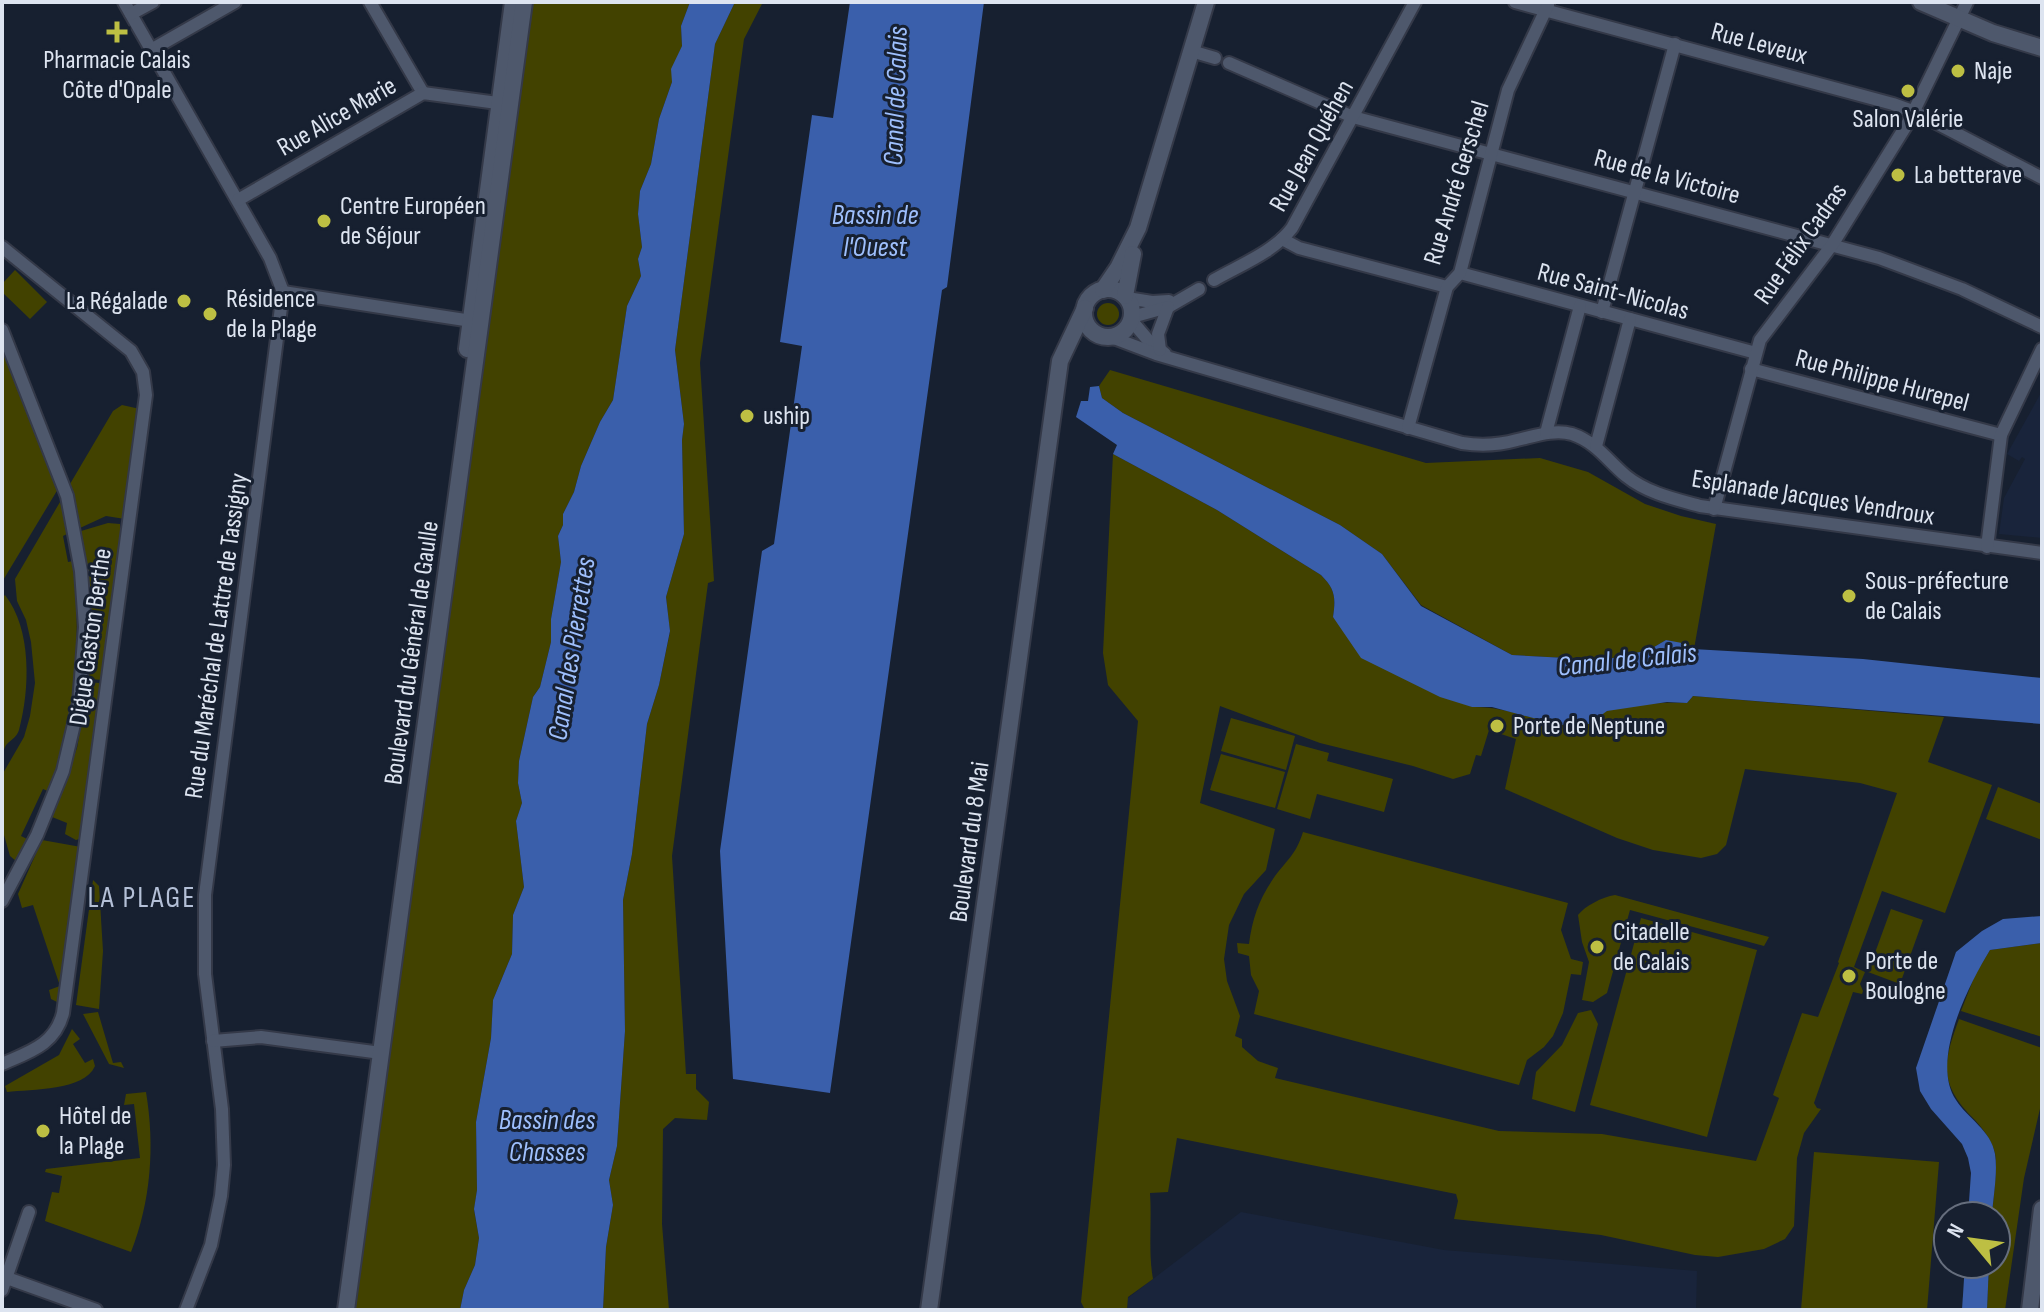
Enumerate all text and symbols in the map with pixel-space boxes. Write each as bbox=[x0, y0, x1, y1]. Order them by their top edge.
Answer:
street label: Rue Leveux bbox=[1708, 16, 1811, 72]
marker: Pharmacie Calais Côte d'Opale bbox=[108, 23, 126, 41]
water label: Canal de Calais bbox=[877, 26, 915, 166]
place label: Pharmacie Calais Côte d'Opale bbox=[43, 45, 191, 106]
place label: Naje bbox=[1974, 56, 2012, 87]
marker: Naje bbox=[1949, 62, 1967, 80]
street label: Rue Alice Marie bbox=[272, 71, 402, 163]
street label: Rue Jean Quéhen bbox=[1263, 75, 1361, 217]
marker: Salon Valérie bbox=[1899, 82, 1917, 100]
street label: Rue André Gerschel bbox=[1417, 97, 1497, 269]
place label: Salon Valérie bbox=[1853, 104, 1963, 135]
street label: Rue de la Victoire bbox=[1591, 143, 1743, 211]
place label: La betterave bbox=[1914, 160, 2022, 191]
marker: La betterave bbox=[1889, 166, 1907, 184]
street label: Rue Félix Cadras bbox=[1748, 177, 1854, 311]
place label: Centre Européen de Séjour bbox=[340, 191, 486, 252]
water label: Bassin de l'Ouest bbox=[832, 199, 918, 264]
marker: Centre Européen de Séjour bbox=[315, 212, 333, 230]
street label: Rue Saint-Nicolas bbox=[1534, 257, 1692, 327]
place label: Résidence de la Plage bbox=[226, 284, 317, 345]
place label: La Régalade bbox=[66, 286, 168, 317]
marker: La Régalade bbox=[175, 292, 193, 310]
marker: Résidence de la Plage bbox=[201, 305, 219, 323]
street label: Rue Philippe Hurepel bbox=[1792, 343, 1972, 419]
place label: uship bbox=[763, 401, 810, 432]
marker: uship bbox=[738, 407, 756, 425]
street label: Esplanade Jacques Vendroux bbox=[1689, 464, 1937, 533]
street label: Rue du Maréchal de Lattre de Tassigny bbox=[179, 471, 255, 801]
street label: Boulevard du Général de Gaulle bbox=[378, 519, 446, 787]
street label: Digue Gaston Berthe bbox=[63, 546, 119, 728]
water label: Canal des Pierrettes bbox=[541, 555, 603, 743]
place label: Sous-préfecture de Calais bbox=[1865, 566, 2009, 627]
marker: Sous-préfecture de Calais bbox=[1840, 587, 1858, 605]
water label: Canal de Calais bbox=[1556, 636, 1698, 684]
place label: Porte de Neptune bbox=[1513, 711, 1665, 742]
marker: Porte de Neptune bbox=[1488, 717, 1506, 735]
street label: Boulevard du 8 Mai bbox=[943, 760, 997, 924]
district label: LA PLAGE bbox=[87, 880, 197, 916]
place label: Citadelle de Calais bbox=[1613, 917, 1690, 978]
marker: Citadelle de Calais bbox=[1588, 938, 1606, 956]
place label: Porte de Boulogne bbox=[1865, 946, 1946, 1007]
marker: Porte de Boulogne bbox=[1840, 967, 1858, 985]
place label: Hôtel de la Plage bbox=[59, 1101, 131, 1162]
water label: Bassin des Chasses bbox=[499, 1104, 595, 1169]
marker: Hôtel de la Plage bbox=[34, 1122, 52, 1140]
north arrow bbox=[1932, 1200, 2012, 1280]
text: N bbox=[1941, 1219, 1970, 1243]

